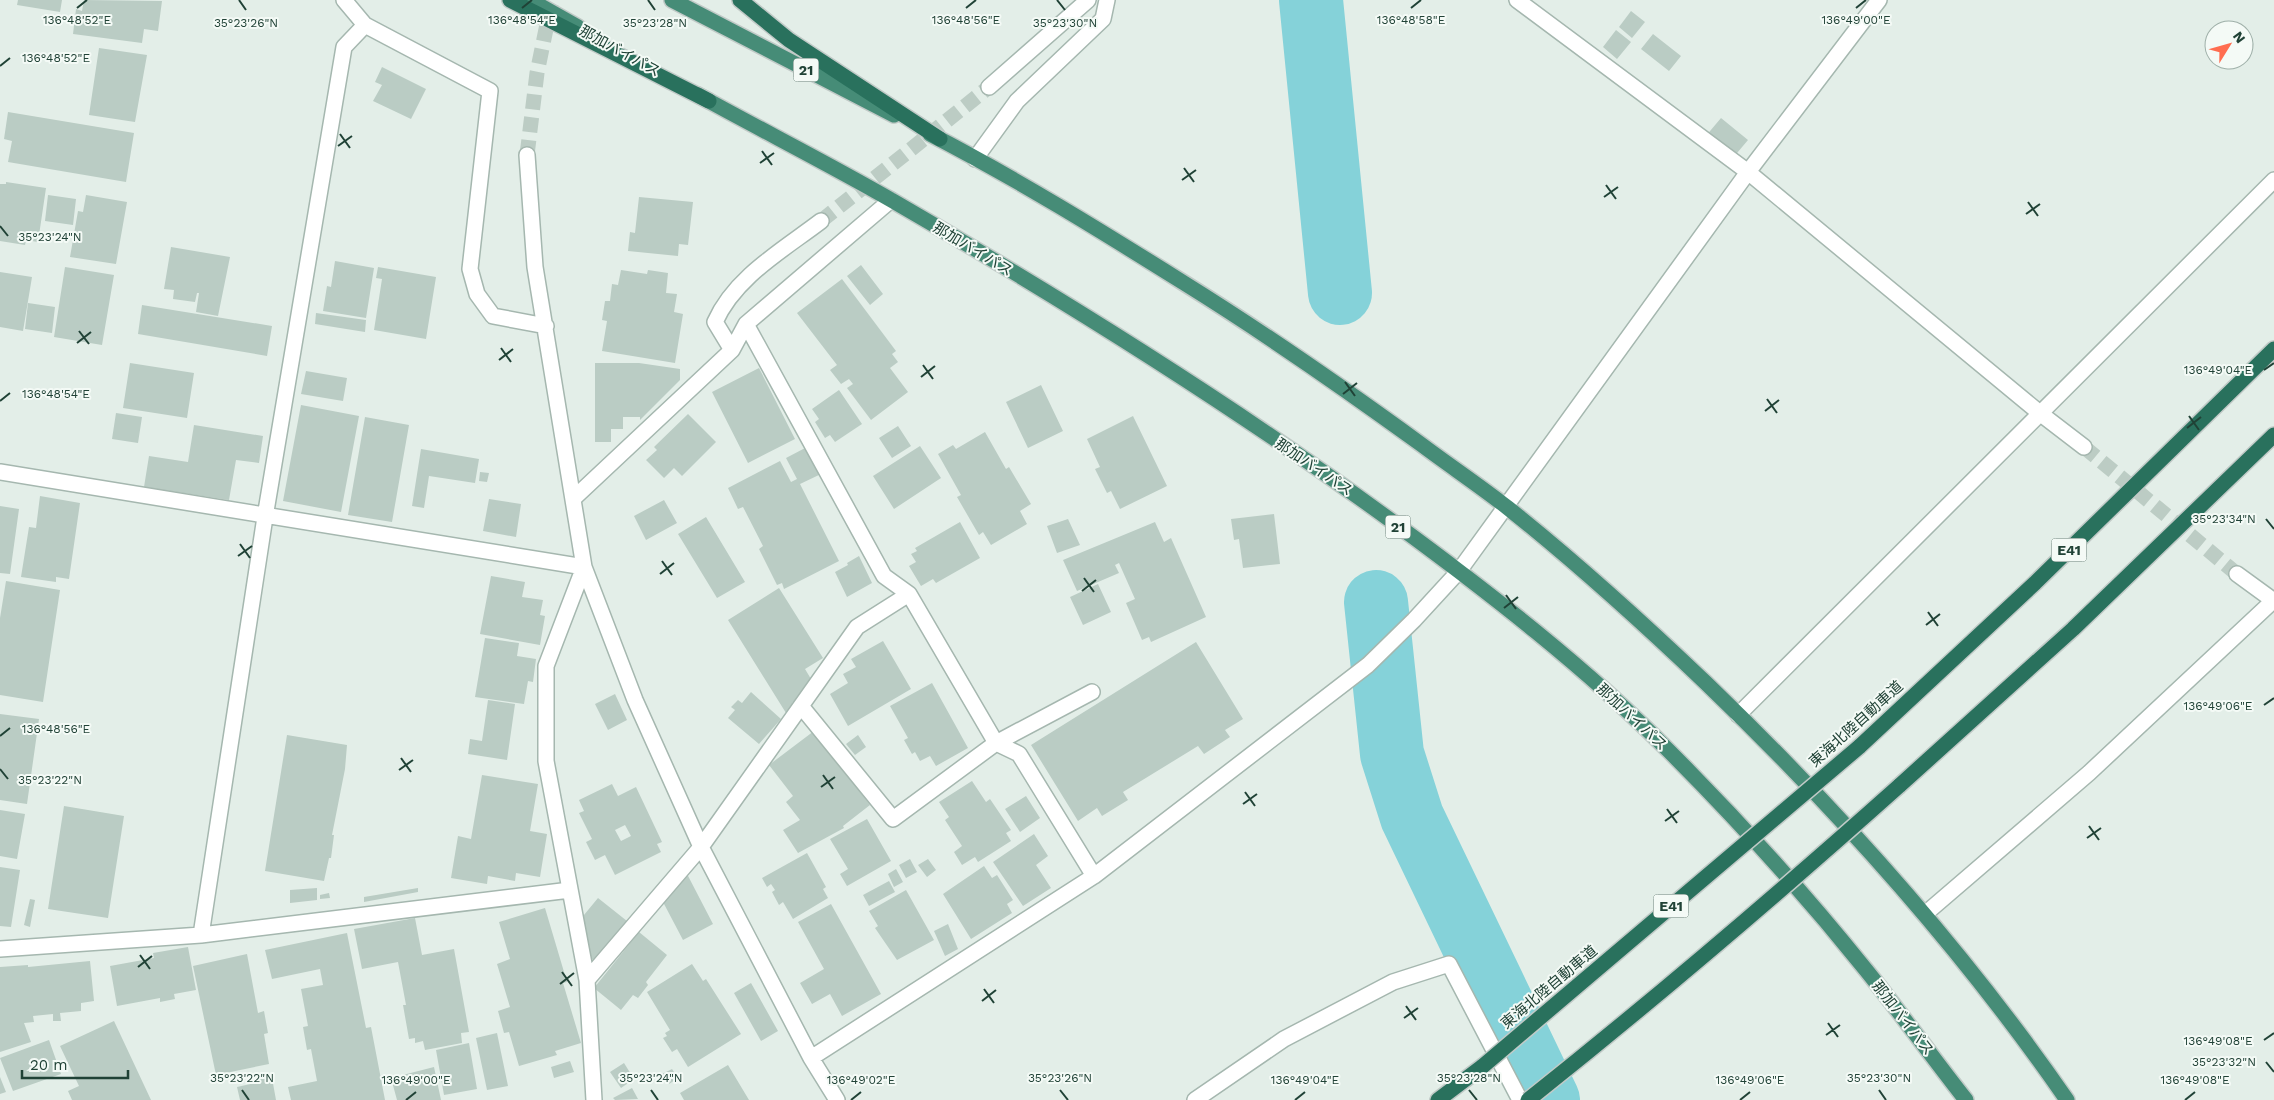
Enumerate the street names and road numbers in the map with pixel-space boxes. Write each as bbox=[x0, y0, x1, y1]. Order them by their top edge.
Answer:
street label: 那加バイパス bbox=[576, 21, 664, 81]
road number: 21 bbox=[794, 58, 818, 82]
street label: 那加バイパス bbox=[930, 218, 1016, 280]
street label: 那加バイパス bbox=[1272, 434, 1356, 500]
road number: 21 bbox=[1386, 516, 1410, 538]
road number: E41 bbox=[2052, 538, 2086, 562]
street label: 東海北陸自動車道 bbox=[1805, 677, 1907, 771]
street label: 那加バイパス bbox=[1593, 680, 1671, 754]
road number: E41 bbox=[1654, 894, 1688, 918]
street label: 東海北陸自動車道 bbox=[1497, 942, 1601, 1032]
street label: 那加バイパス bbox=[1868, 977, 1938, 1059]

